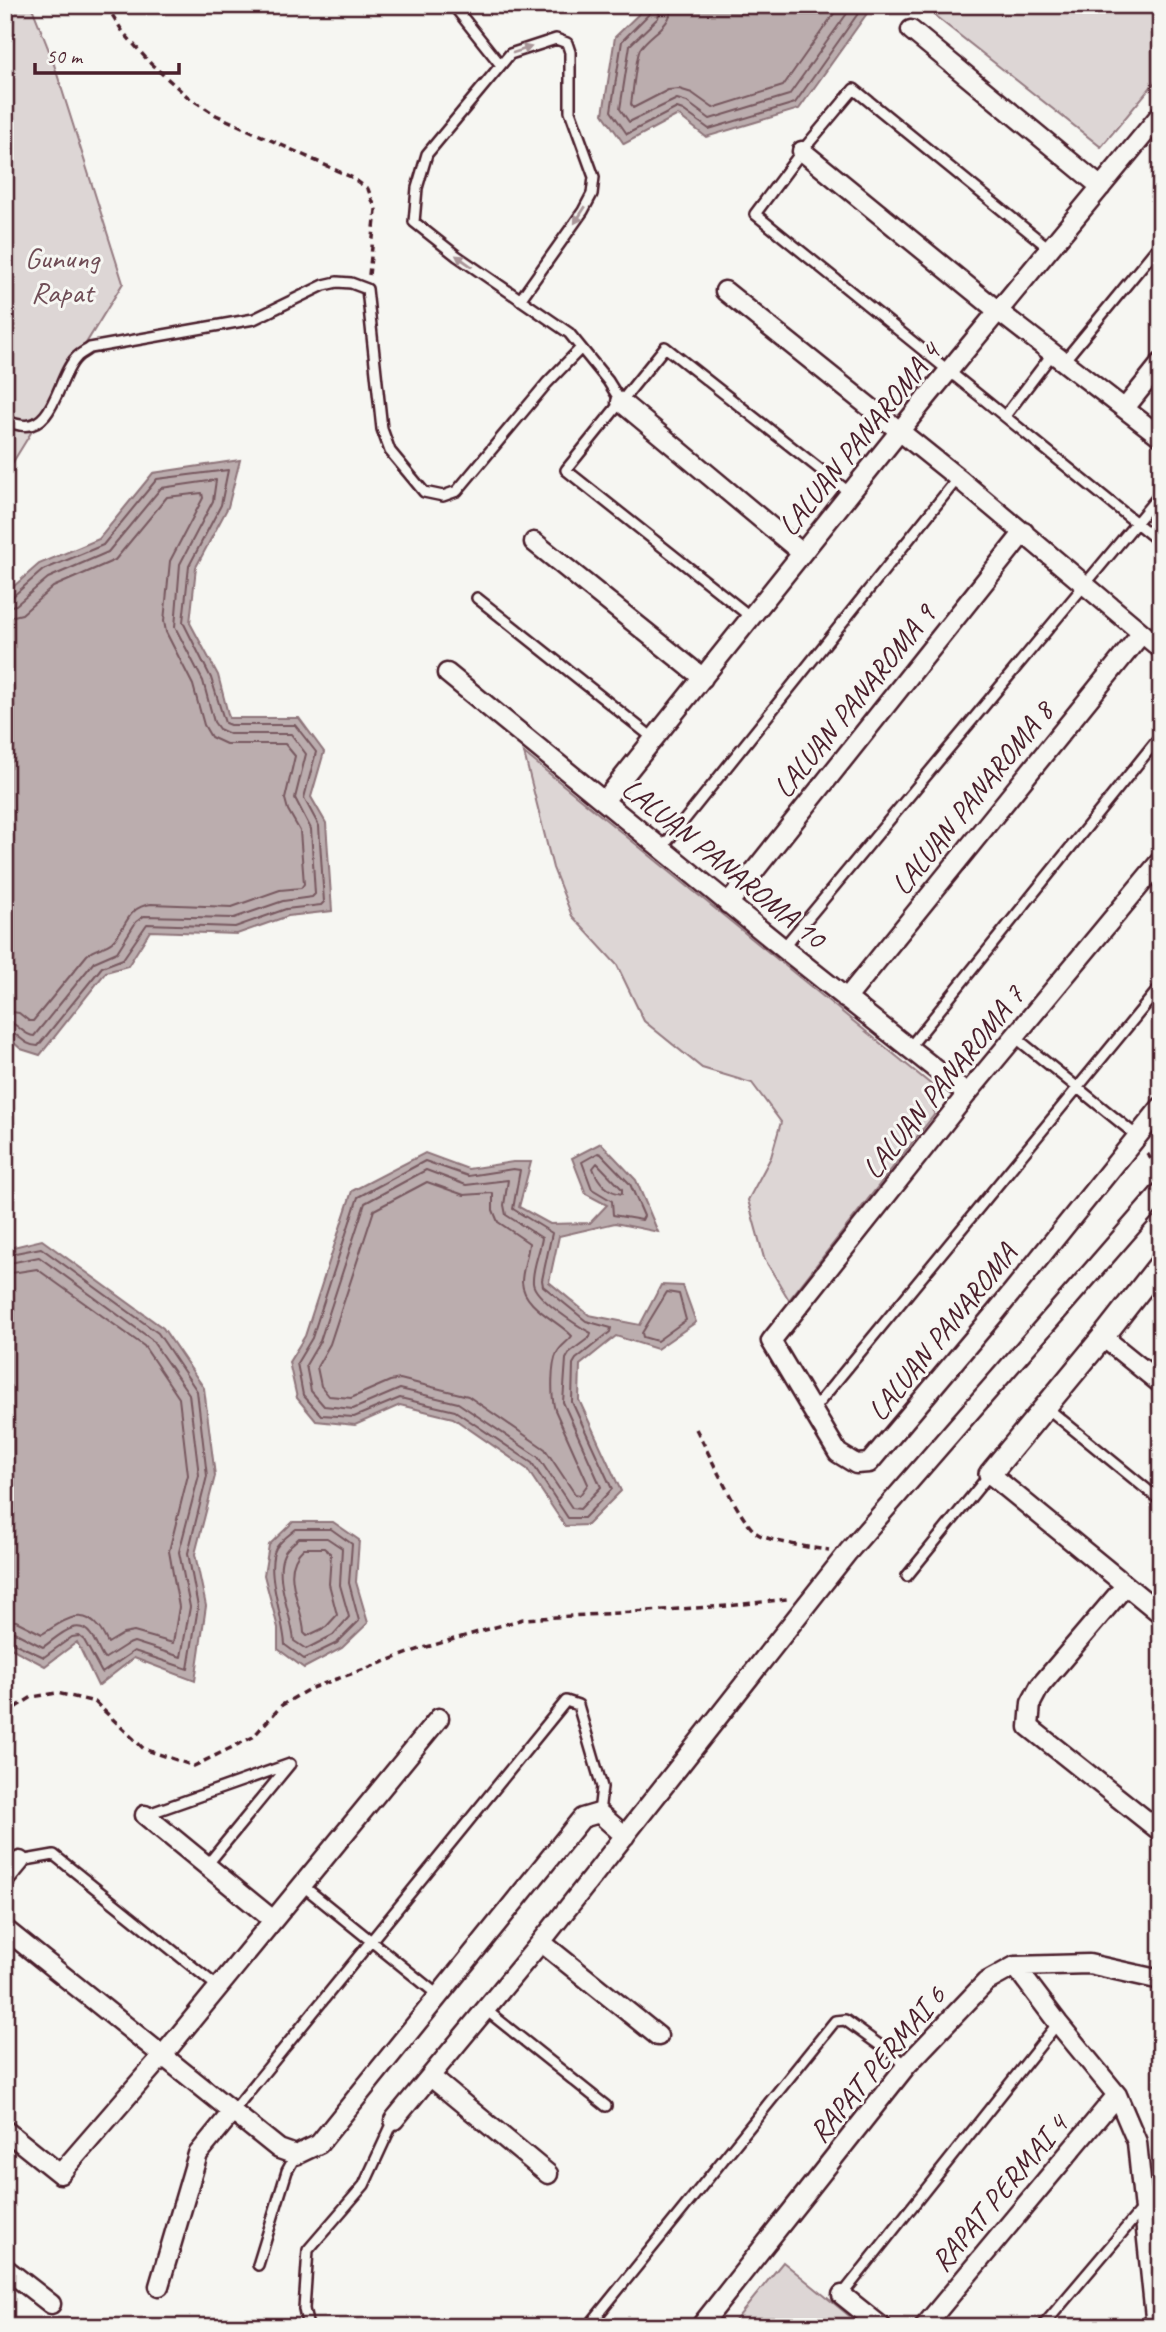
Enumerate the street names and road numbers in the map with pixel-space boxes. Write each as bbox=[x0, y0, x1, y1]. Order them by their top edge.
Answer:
street label: LALUAN PANAROMA 4 bbox=[769, 333, 950, 543]
street label: LALUAN PANAROMA 9 bbox=[764, 595, 945, 805]
street label: LALUAN PANAROMA 8 bbox=[882, 692, 1063, 902]
street label: LALUAN PANAROMA 10 bbox=[614, 769, 836, 958]
street label: LALUAN PANAROMA 7 bbox=[853, 976, 1034, 1186]
street label: LALUAN PANAROMA bbox=[859, 1234, 1026, 1428]
street label: RAPAT PERMAI 6 bbox=[800, 1977, 955, 2150]
street label: RAPAT PERMAI 4 bbox=[922, 2105, 1077, 2279]

